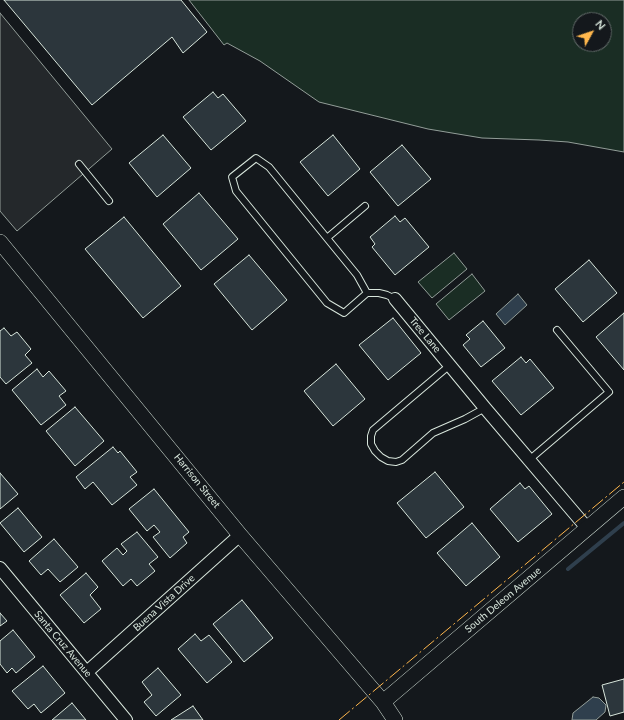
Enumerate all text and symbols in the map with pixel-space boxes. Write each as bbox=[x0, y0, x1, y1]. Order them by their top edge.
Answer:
north arrow bbox=[572, 12, 612, 52]
text: N bbox=[593, 17, 609, 32]
street label: Tree Lane bbox=[407, 315, 443, 355]
street label: Harrison Street bbox=[171, 451, 223, 511]
street label: South Deleon Avenue bbox=[462, 565, 544, 635]
street label: Buena Vista Drive bbox=[131, 572, 197, 634]
street label: Santa Cruz Avenue bbox=[32, 608, 94, 680]

